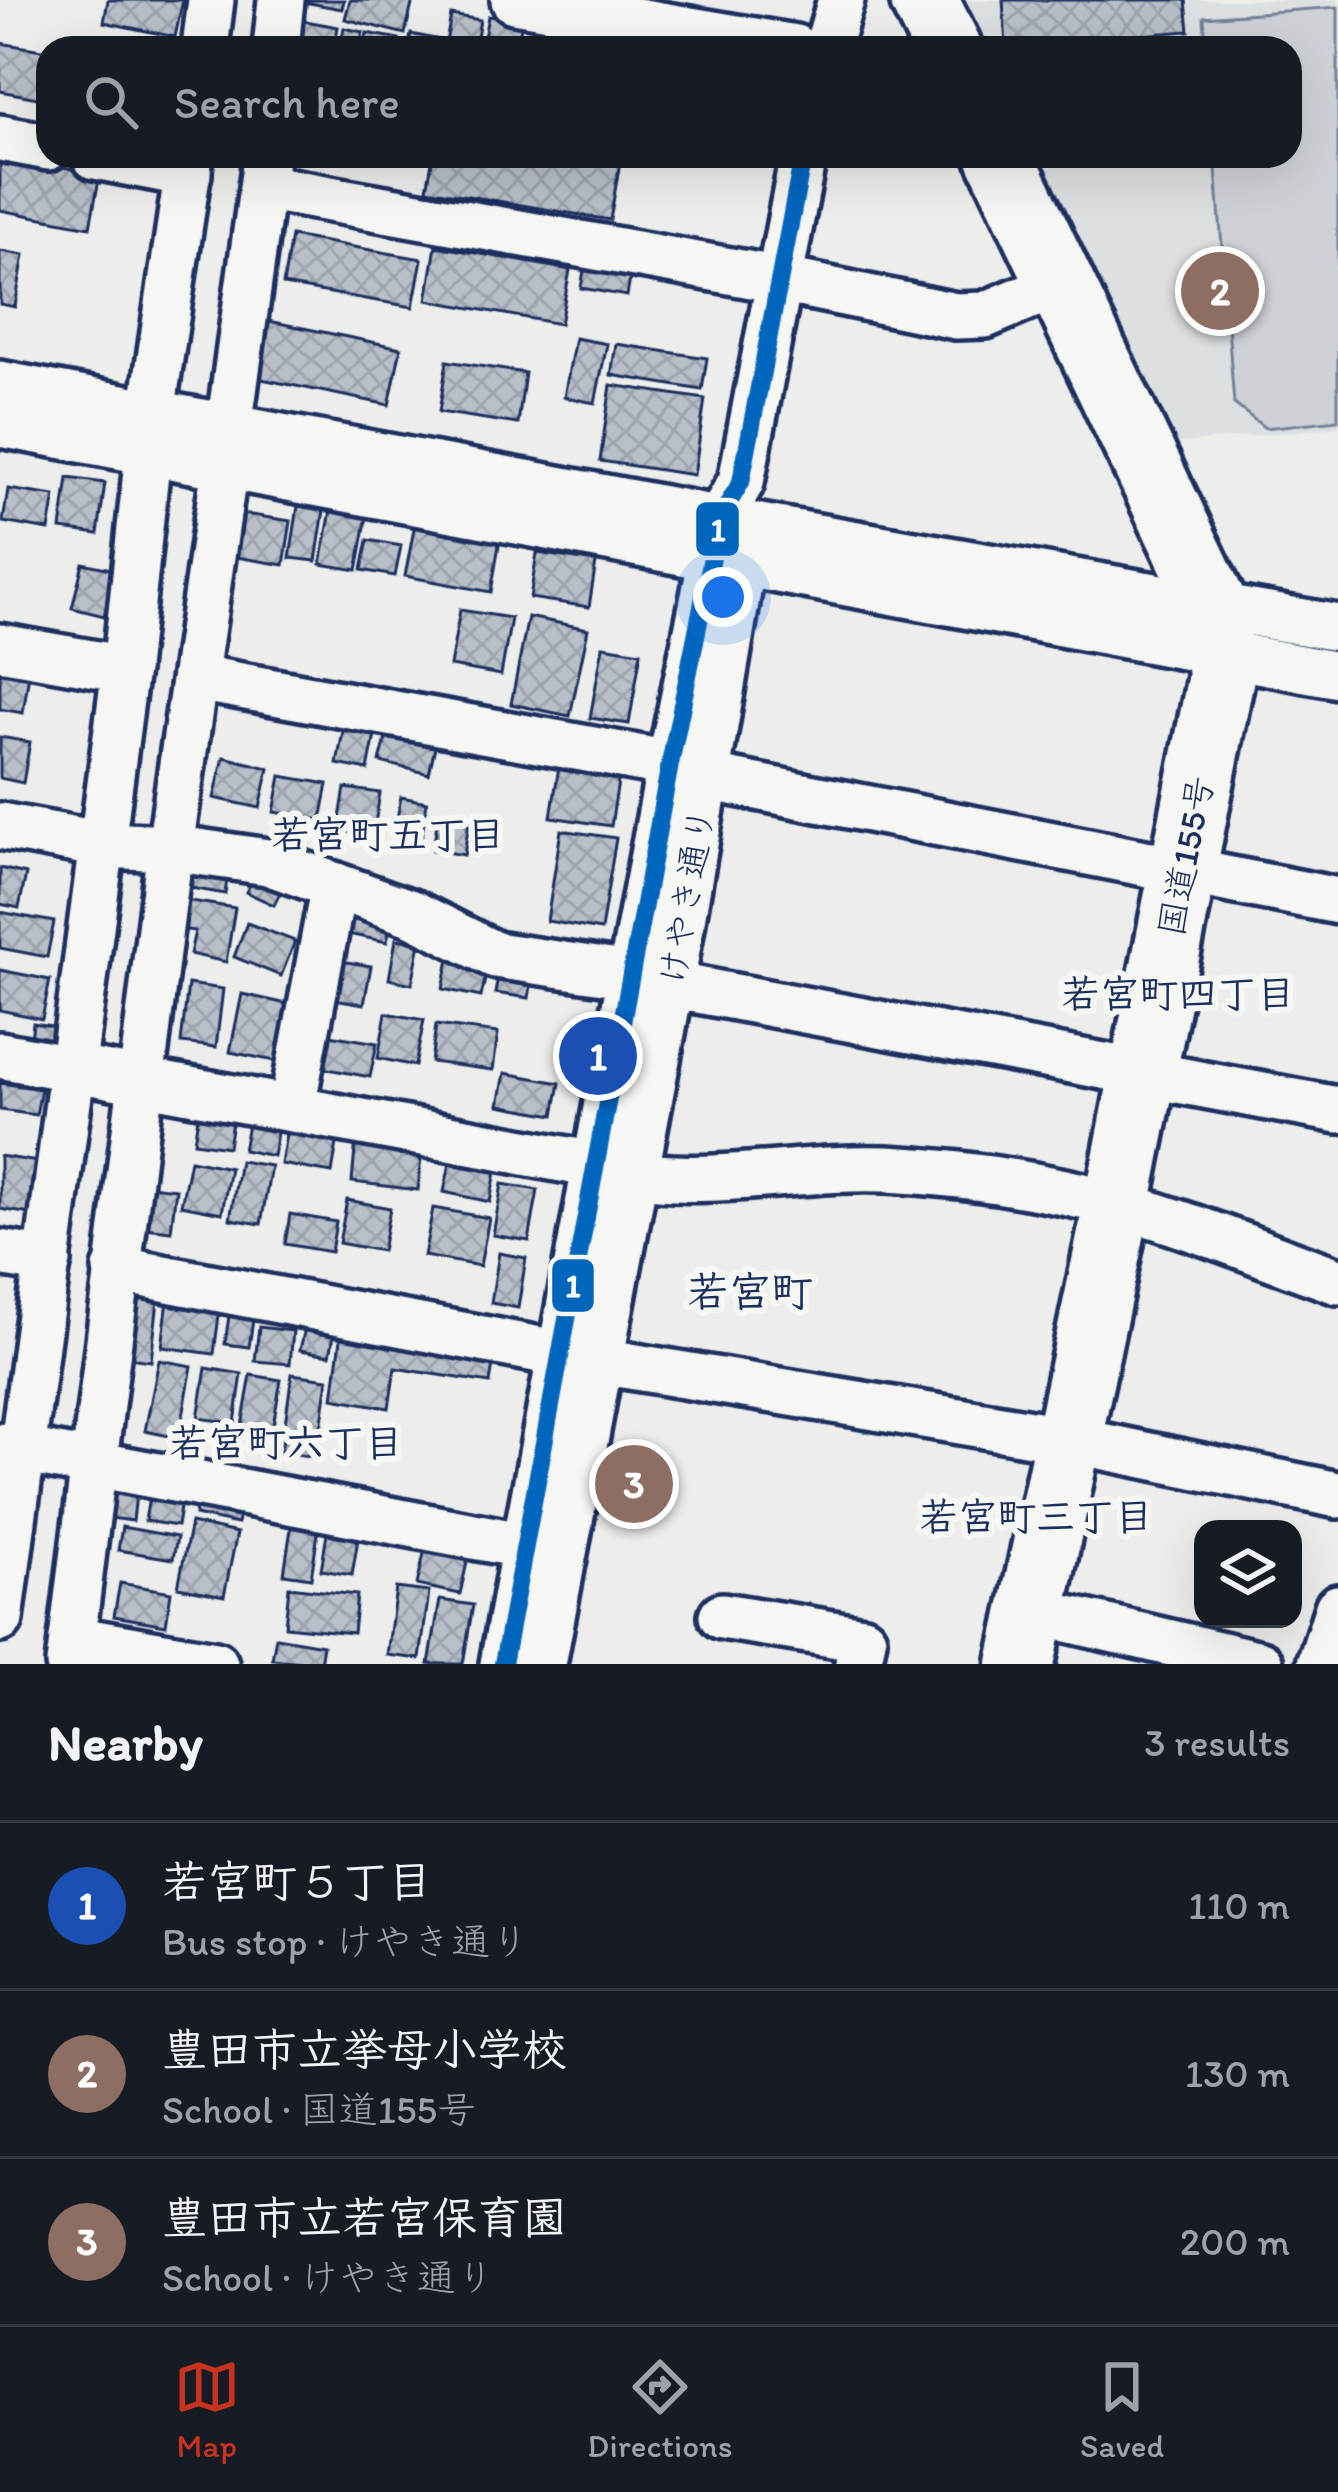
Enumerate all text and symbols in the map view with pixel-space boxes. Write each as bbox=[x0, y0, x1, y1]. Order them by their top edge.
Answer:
search box bbox=[36, 36, 1302, 168]
icon: search bbox=[78, 69, 144, 135]
text: Search here bbox=[174, 75, 400, 129]
pin: 2 bbox=[1181, 246, 1259, 336]
line badge: 1 bbox=[694, 500, 741, 558]
text: 1 bbox=[710, 510, 726, 549]
your location bbox=[693, 567, 753, 627]
street label: 国道155号 bbox=[1149, 772, 1222, 940]
street label: けやき通り bbox=[650, 804, 723, 988]
district label: 若宮町五丁目 bbox=[271, 811, 505, 858]
district label: 若宮町四丁目 bbox=[1061, 970, 1295, 1017]
pin: 1 bbox=[559, 1011, 637, 1101]
line badge: 1 bbox=[550, 1257, 596, 1314]
text: 1 bbox=[565, 1266, 581, 1305]
district label: 若宮町 bbox=[687, 1266, 813, 1317]
district label: 若宮町六丁目 bbox=[169, 1419, 403, 1466]
pin: 3 bbox=[595, 1439, 673, 1529]
district label: 若宮町三丁目 bbox=[919, 1493, 1153, 1540]
map controls bbox=[1194, 1520, 1302, 1628]
button: layers bbox=[1194, 1520, 1302, 1628]
text: Nearby bbox=[48, 1712, 203, 1773]
text: 3 results bbox=[1144, 1719, 1290, 1766]
text: 若宮町５丁目 bbox=[162, 1854, 432, 1908]
text: 1 bbox=[78, 1882, 96, 1929]
text: 110 m bbox=[1188, 1882, 1290, 1929]
text: Bus stop · けやき通り bbox=[162, 1918, 529, 1965]
text: 豊田市立挙母小学校 bbox=[162, 2022, 567, 2076]
text: 2 bbox=[77, 2050, 97, 2097]
text: 130 m bbox=[1185, 2050, 1290, 2097]
text: School · 国道155号 bbox=[162, 2086, 476, 2133]
text: 豊田市立若宮保育園 bbox=[162, 2190, 567, 2244]
text: 3 bbox=[76, 2218, 98, 2265]
text: 200 m bbox=[1180, 2218, 1290, 2265]
text: School · けやき通り bbox=[162, 2254, 495, 2301]
tab: Map bbox=[174, 2354, 240, 2465]
tab: Directions bbox=[587, 2354, 732, 2465]
tab: Saved bbox=[1080, 2354, 1164, 2465]

